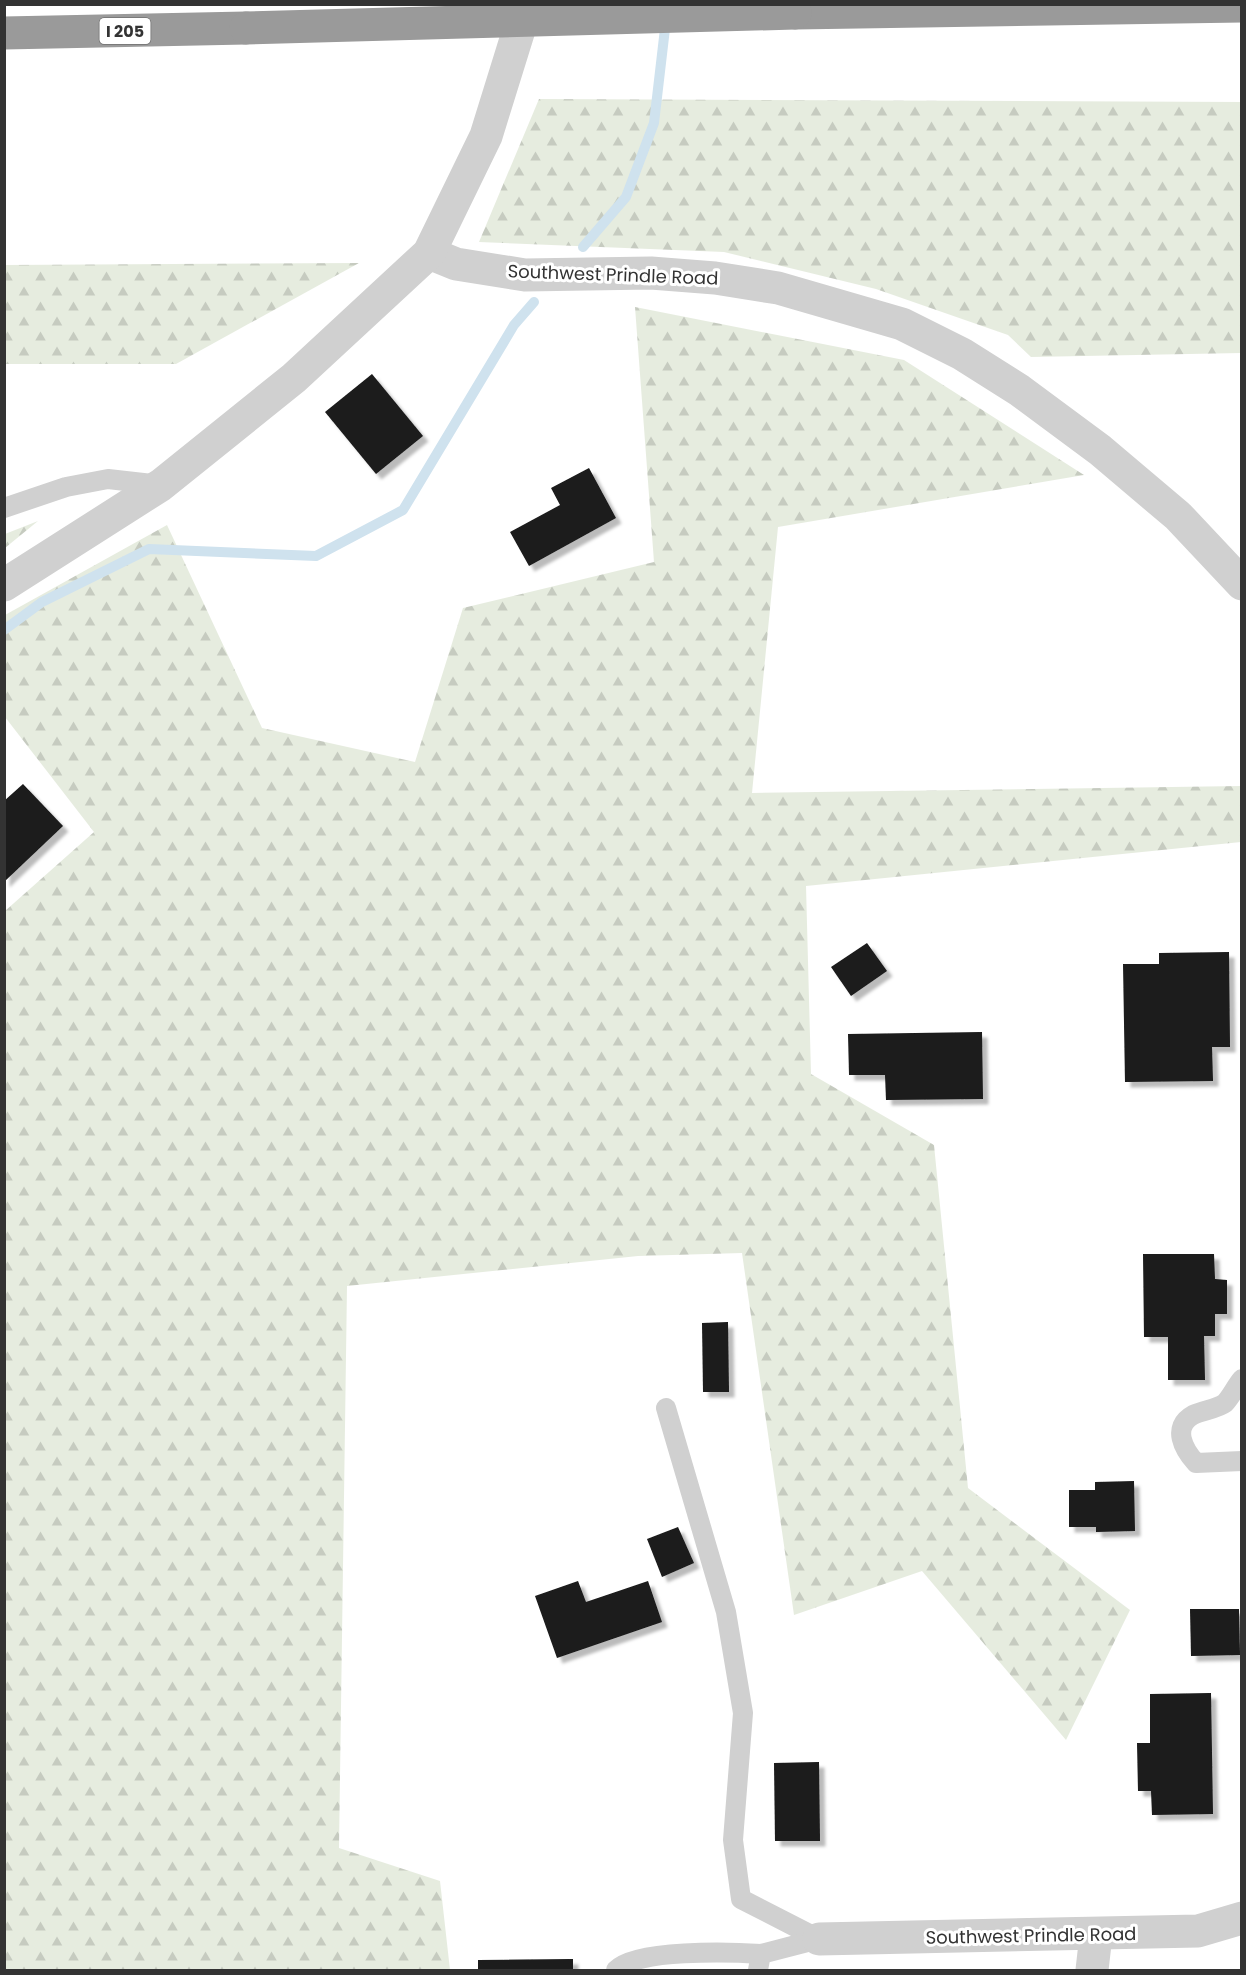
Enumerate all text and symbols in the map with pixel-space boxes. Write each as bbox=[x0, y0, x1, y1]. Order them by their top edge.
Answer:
road number: I 205 bbox=[100, 18, 150, 44]
street label: Southwest Prindle Road bbox=[507, 258, 719, 291]
street label: Southwest Prindle Road bbox=[925, 1921, 1137, 1950]

